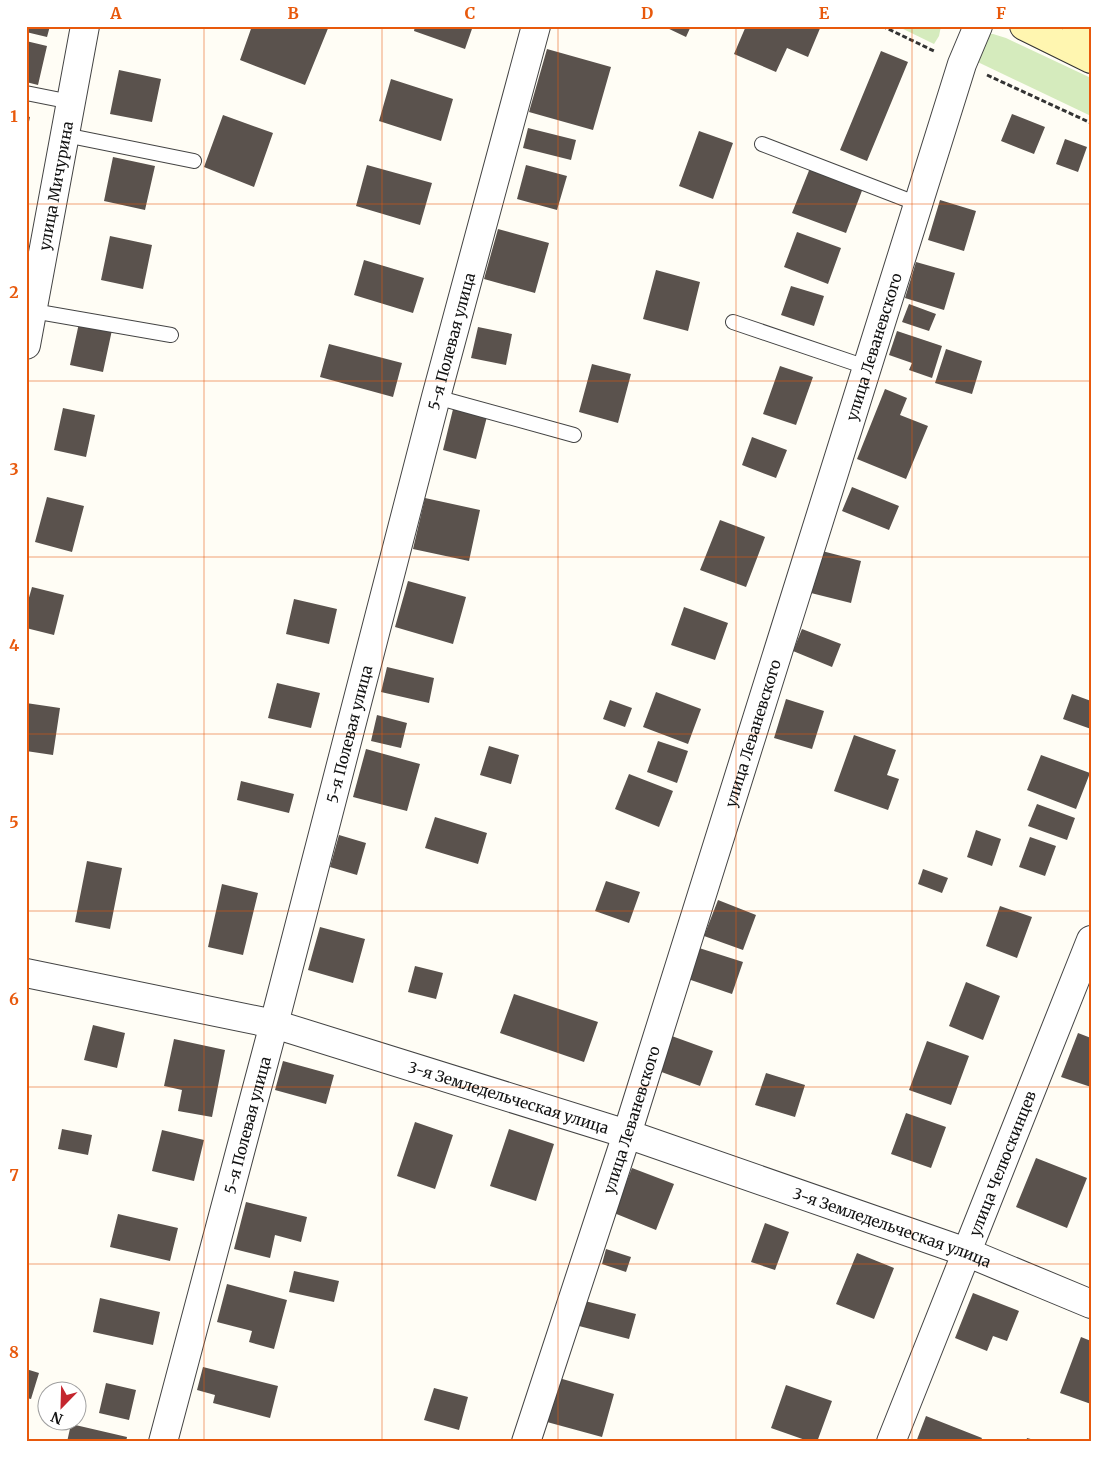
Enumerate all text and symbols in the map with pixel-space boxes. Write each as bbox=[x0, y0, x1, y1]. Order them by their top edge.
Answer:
text: A bbox=[109, 3, 122, 23]
text: B bbox=[287, 3, 299, 23]
text: C bbox=[465, 3, 475, 23]
text: D bbox=[641, 3, 653, 23]
text: E bbox=[819, 3, 830, 23]
text: F bbox=[996, 3, 1006, 23]
text: 1 bbox=[10, 106, 18, 126]
street label: улица Мичурина bbox=[34, 120, 77, 252]
street label: 5-я Полевая улица bbox=[424, 270, 479, 412]
street label: улица Леваневского bbox=[841, 270, 906, 423]
text: 2 bbox=[9, 282, 19, 302]
text: 3 bbox=[9, 459, 19, 479]
text: 4 bbox=[9, 635, 19, 655]
street label: улица Леваневского bbox=[720, 657, 785, 810]
street label: 5-я Полевая улица bbox=[322, 663, 376, 805]
text: 5 bbox=[9, 812, 19, 832]
text: 6 bbox=[9, 989, 19, 1009]
street label: улица Леваневского bbox=[599, 1043, 664, 1196]
street label: 5-я Полевая улица bbox=[220, 1054, 275, 1196]
street label: 3-я Земледельческая улица bbox=[406, 1057, 611, 1137]
street label: улица Челюскинцев bbox=[965, 1088, 1040, 1239]
text: 7 bbox=[9, 1165, 19, 1185]
street label: 3-я Земледельческая улица bbox=[791, 1183, 994, 1271]
text: 8 bbox=[9, 1342, 19, 1362]
north arrow bbox=[38, 1380, 88, 1430]
text: N bbox=[48, 1408, 66, 1428]

